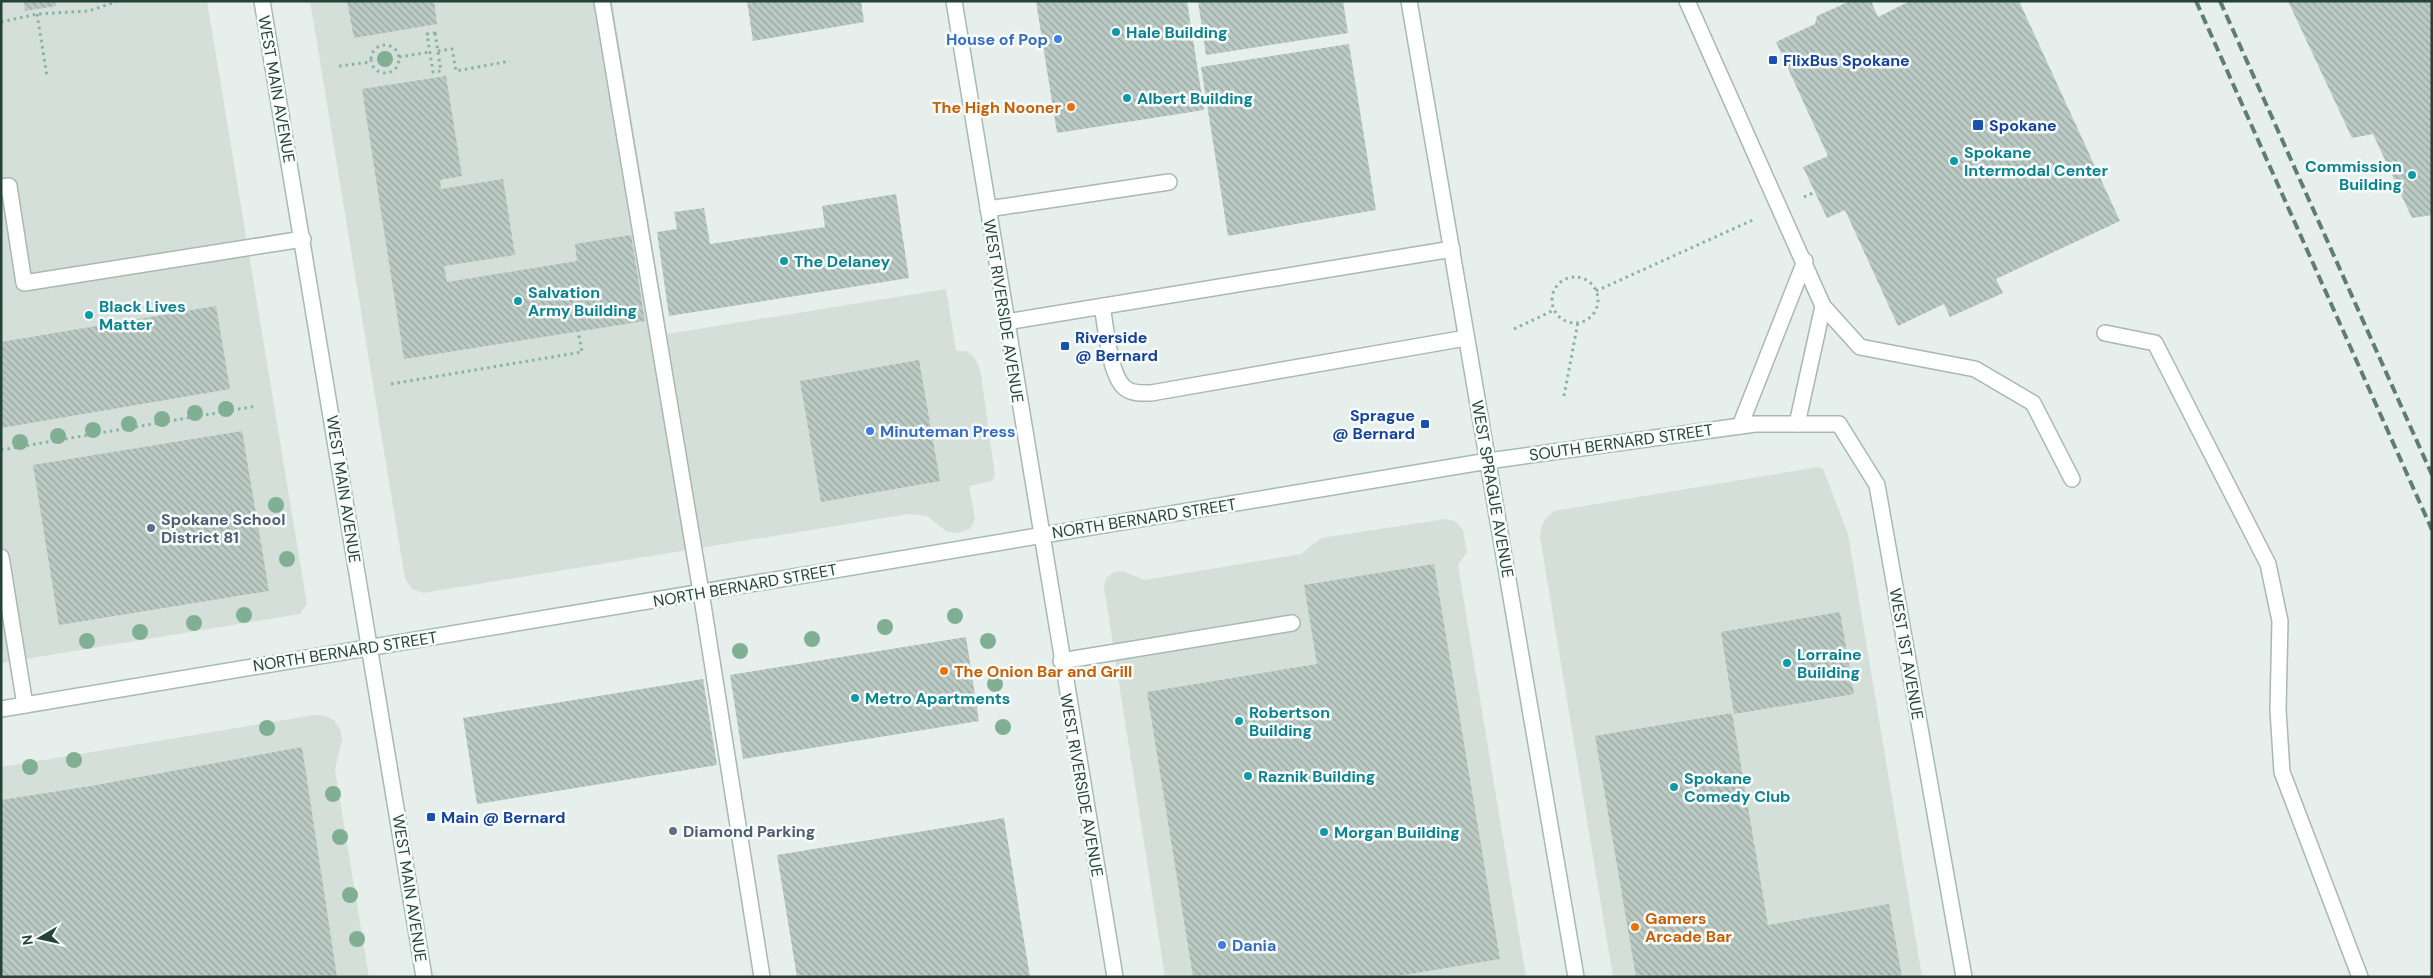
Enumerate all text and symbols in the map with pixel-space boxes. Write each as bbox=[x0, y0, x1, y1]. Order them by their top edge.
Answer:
street label: WEST MAIN AVENUE bbox=[253, 14, 300, 164]
place label: Hale Building bbox=[1126, 22, 1227, 43]
marker: Hale Building bbox=[1110, 26, 1122, 38]
place label: House of Pop bbox=[946, 29, 1048, 50]
marker: House of Pop bbox=[1052, 33, 1064, 45]
place label: FlixBus Spokane bbox=[1783, 50, 1910, 71]
marker: FlixBus Spokane bbox=[1767, 54, 1779, 66]
place label: Albert Building bbox=[1137, 88, 1253, 109]
marker: Albert Building bbox=[1121, 92, 1133, 104]
place label: The High Nooner bbox=[932, 97, 1061, 118]
marker: The High Nooner bbox=[1065, 101, 1077, 113]
place label: Spokane bbox=[1989, 115, 2057, 136]
marker: Spokane bbox=[1971, 118, 1985, 132]
place label: Spokane Intermodal Center bbox=[1964, 142, 2108, 181]
marker: Spokane Intermodal Center bbox=[1948, 155, 1960, 167]
place label: Commission Building bbox=[2305, 156, 2402, 195]
marker: Commission Building bbox=[2406, 169, 2418, 181]
street label: WEST RIVERSIDE AVENUE bbox=[979, 218, 1028, 405]
place label: The Delaney bbox=[794, 251, 891, 272]
marker: The Delaney bbox=[778, 255, 790, 267]
place label: Salvation Army Building bbox=[528, 282, 637, 321]
marker: Salvation Army Building bbox=[512, 295, 524, 307]
place label: Black Lives Matter bbox=[99, 296, 186, 335]
marker: Black Lives Matter bbox=[83, 309, 95, 321]
place label: Riverside @ Bernard bbox=[1075, 327, 1158, 366]
marker: Riverside @ Bernard bbox=[1059, 340, 1071, 352]
street label: WEST SPRAGUE AVENUE bbox=[1467, 399, 1518, 580]
place label: Sprague @ Bernard bbox=[1332, 405, 1415, 444]
street label: WEST MAIN AVENUE bbox=[321, 414, 366, 564]
marker: Sprague @ Bernard bbox=[1419, 418, 1431, 430]
street label: SOUTH BERNARD STREET bbox=[1528, 419, 1714, 466]
place label: Minuteman Press bbox=[880, 421, 1016, 442]
marker: Minuteman Press bbox=[864, 425, 876, 437]
street label: NORTH BERNARD STREET bbox=[1050, 494, 1238, 543]
place label: Spokane School District 81 bbox=[161, 509, 286, 548]
marker: Spokane School District 81 bbox=[145, 522, 157, 534]
street label: NORTH BERNARD STREET bbox=[652, 559, 839, 612]
street label: WEST 1ST AVENUE bbox=[1885, 587, 1928, 722]
street label: NORTH BERNARD STREET bbox=[251, 627, 439, 676]
place label: Lorraine Building bbox=[1797, 644, 1862, 683]
marker: Lorraine Building bbox=[1781, 657, 1793, 669]
place label: The Onion Bar and Grill bbox=[954, 661, 1132, 682]
marker: The Onion Bar and Grill bbox=[938, 665, 950, 677]
place label: Metro Apartments bbox=[865, 688, 1010, 709]
marker: Metro Apartments bbox=[849, 692, 861, 704]
street label: WEST RIVERSIDE AVENUE bbox=[1055, 692, 1108, 878]
place label: Robertson Building bbox=[1249, 702, 1330, 741]
marker: Robertson Building bbox=[1233, 715, 1245, 727]
place label: Raznik Building bbox=[1258, 766, 1375, 787]
place label: Spokane Comedy Club bbox=[1684, 768, 1791, 807]
marker: Raznik Building bbox=[1242, 770, 1254, 782]
marker: Spokane Comedy Club bbox=[1668, 781, 1680, 793]
place label: Main @ Bernard bbox=[441, 807, 566, 828]
marker: Main @ Bernard bbox=[425, 811, 437, 823]
street label: WEST MAIN AVENUE bbox=[387, 813, 432, 963]
place label: Diamond Parking bbox=[683, 821, 815, 842]
place label: Morgan Building bbox=[1334, 822, 1460, 843]
marker: Diamond Parking bbox=[667, 825, 679, 837]
marker: Morgan Building bbox=[1318, 826, 1330, 838]
place label: Gamers Arcade Bar bbox=[1645, 908, 1732, 947]
north arrow bbox=[15, 913, 65, 963]
marker: Gamers Arcade Bar bbox=[1629, 921, 1641, 933]
text: N bbox=[17, 934, 37, 946]
place label: Dania bbox=[1232, 935, 1276, 956]
marker: Dania bbox=[1216, 939, 1228, 951]

